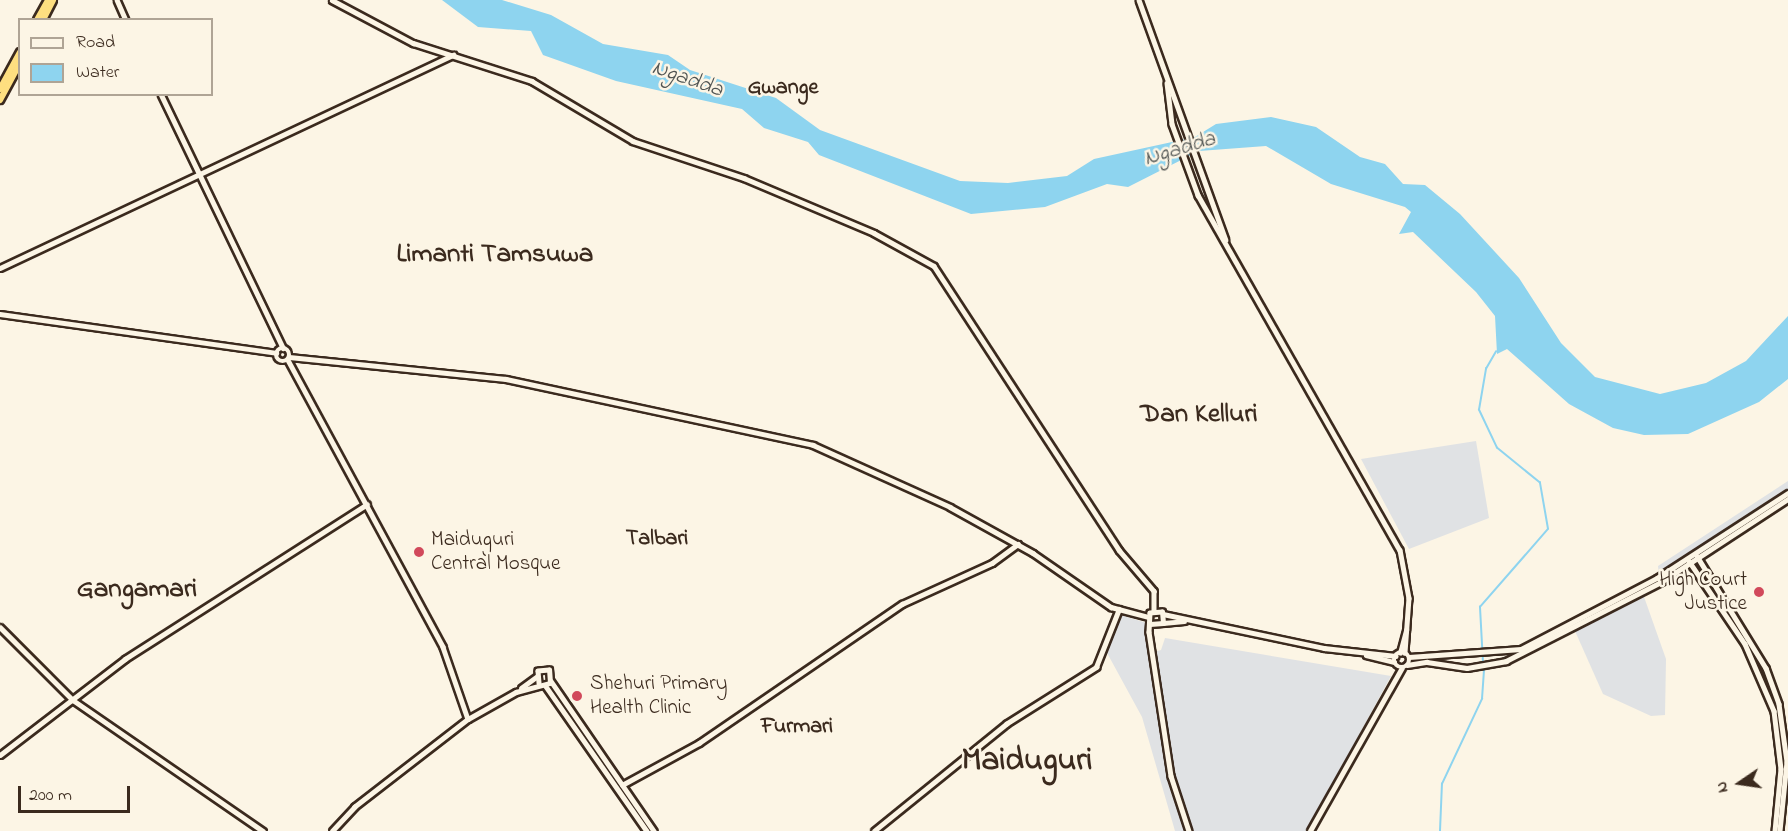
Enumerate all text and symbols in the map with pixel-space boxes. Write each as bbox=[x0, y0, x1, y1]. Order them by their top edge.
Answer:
legend bbox=[18, 18, 213, 96]
text: Road bbox=[76, 30, 115, 56]
water label: Ngadda bbox=[648, 56, 726, 104]
text: Water bbox=[76, 60, 119, 86]
district label: Gwange bbox=[748, 76, 818, 102]
water label: Ngadda bbox=[1141, 127, 1219, 173]
district label: Limanti Tamsuwa bbox=[397, 239, 593, 271]
district label: Dan Kelluri bbox=[1140, 399, 1258, 431]
place label: Maiduguri Central Mosque bbox=[431, 527, 560, 577]
district label: Talbari bbox=[626, 527, 688, 553]
marker: Maiduguri Central Mosque bbox=[412, 545, 426, 559]
place label: High Court Justice bbox=[1659, 567, 1747, 617]
district label: Gangamari bbox=[77, 574, 197, 606]
marker: High Court Justice bbox=[1752, 585, 1766, 599]
place label: Shehuri Primary Health Clinic bbox=[590, 671, 727, 721]
marker: Shehuri Primary Health Clinic bbox=[568, 687, 586, 705]
district label: Furmari bbox=[761, 715, 833, 741]
district label: Maiduguri bbox=[962, 742, 1092, 782]
north arrow bbox=[1710, 753, 1770, 813]
scale bar bbox=[21, 774, 134, 812]
text: N bbox=[1710, 779, 1735, 795]
text: 200 m bbox=[29, 783, 72, 809]

